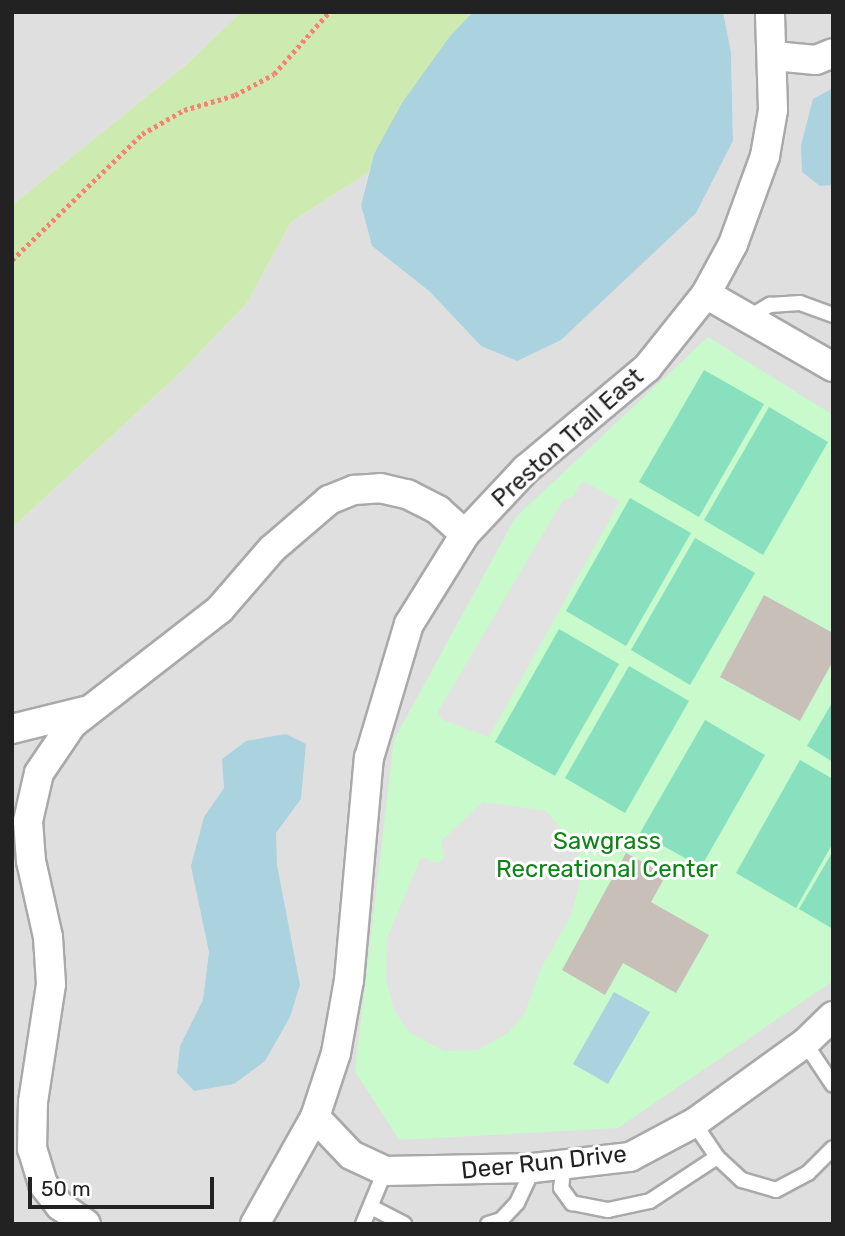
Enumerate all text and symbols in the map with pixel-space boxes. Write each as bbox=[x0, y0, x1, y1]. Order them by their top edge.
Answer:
street label: Preston Trail East bbox=[486, 362, 650, 514]
park label: Sawgrass Recreational Center bbox=[496, 828, 718, 884]
street label: Deer Run Drive bbox=[460, 1140, 628, 1186]
scale bar bbox=[32, 1162, 217, 1206]
text: 50 m bbox=[41, 1176, 91, 1201]

